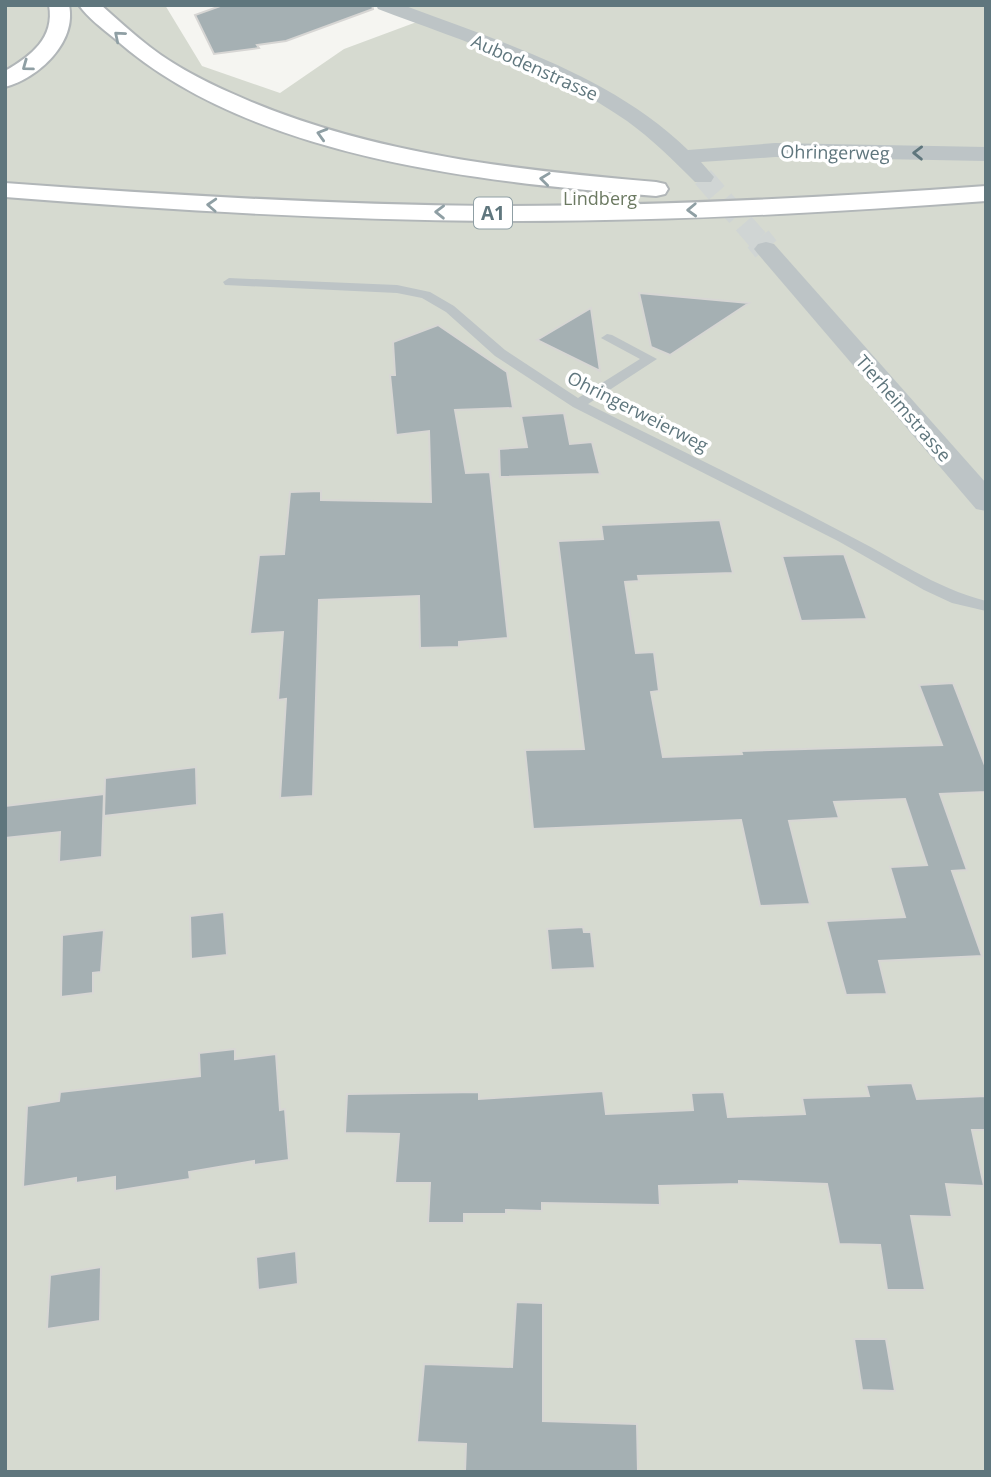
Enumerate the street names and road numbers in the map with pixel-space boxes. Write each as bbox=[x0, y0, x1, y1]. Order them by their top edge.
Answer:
street label: Aubodenstrasse bbox=[468, 28, 602, 106]
street label: Ohringerweg bbox=[780, 139, 890, 165]
road number: A1 bbox=[474, 197, 512, 228]
street label: Tierheimstrasse bbox=[851, 350, 957, 466]
street label: Ohringerweierweg bbox=[563, 365, 713, 457]

